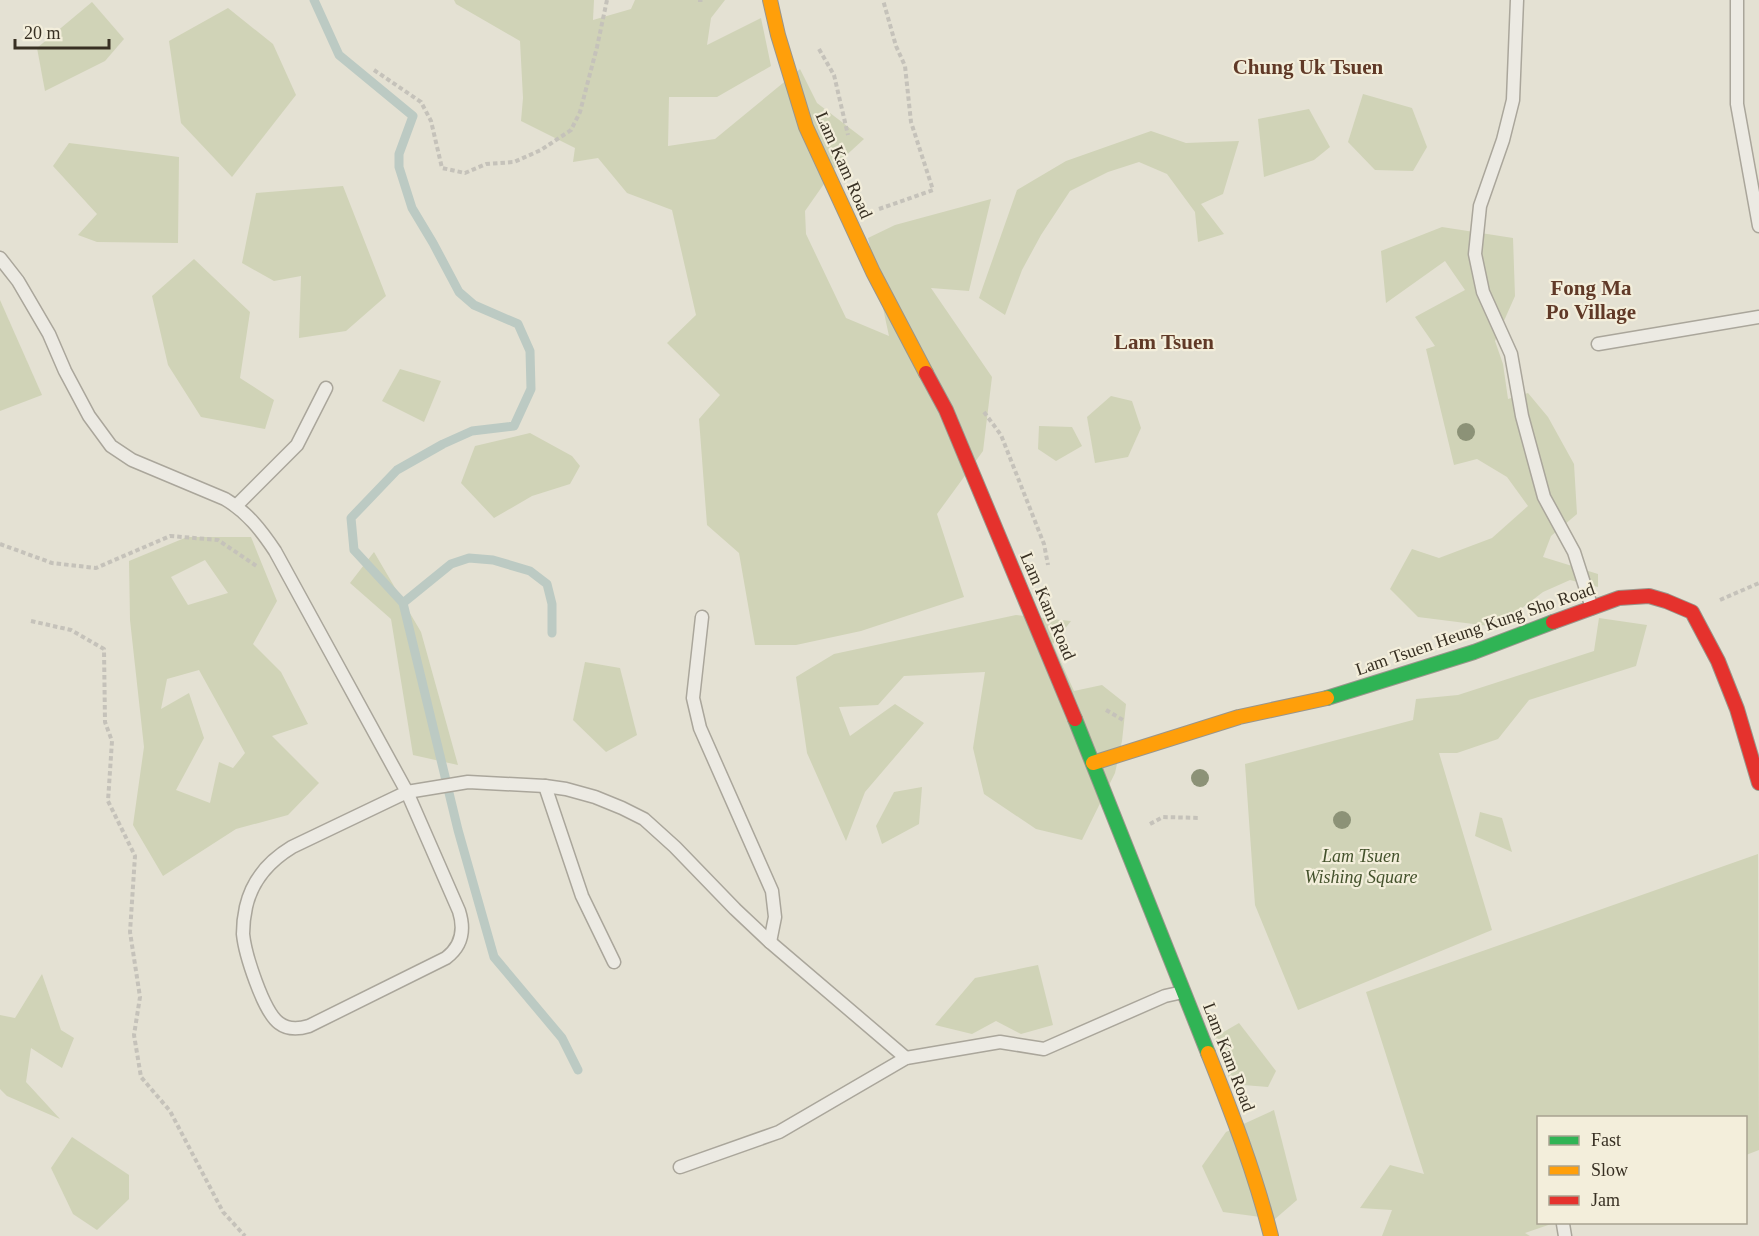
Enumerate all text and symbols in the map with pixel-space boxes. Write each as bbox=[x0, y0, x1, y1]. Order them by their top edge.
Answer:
scale bar bbox=[15, 12, 110, 50]
text: 20 m bbox=[24, 23, 61, 43]
district label: Chung Uk Tsuen bbox=[1233, 55, 1384, 79]
street label: Lam Kam Road bbox=[811, 108, 877, 222]
district label: Fong Ma Po Village bbox=[1546, 276, 1636, 324]
district label: Lam Tsuen bbox=[1114, 330, 1214, 354]
street label: Lam Kam Road bbox=[1016, 549, 1080, 663]
street label: Lam Tsuen Heung Kung Sho Road bbox=[1353, 579, 1597, 679]
park label: Lam Tsuen Wishing Square bbox=[1305, 846, 1417, 887]
street label: Lam Kam Road bbox=[1199, 1000, 1259, 1114]
legend bbox=[1537, 1116, 1747, 1224]
text: Fast bbox=[1591, 1130, 1621, 1150]
text: Slow bbox=[1591, 1160, 1628, 1180]
text: Jam bbox=[1591, 1190, 1620, 1210]

